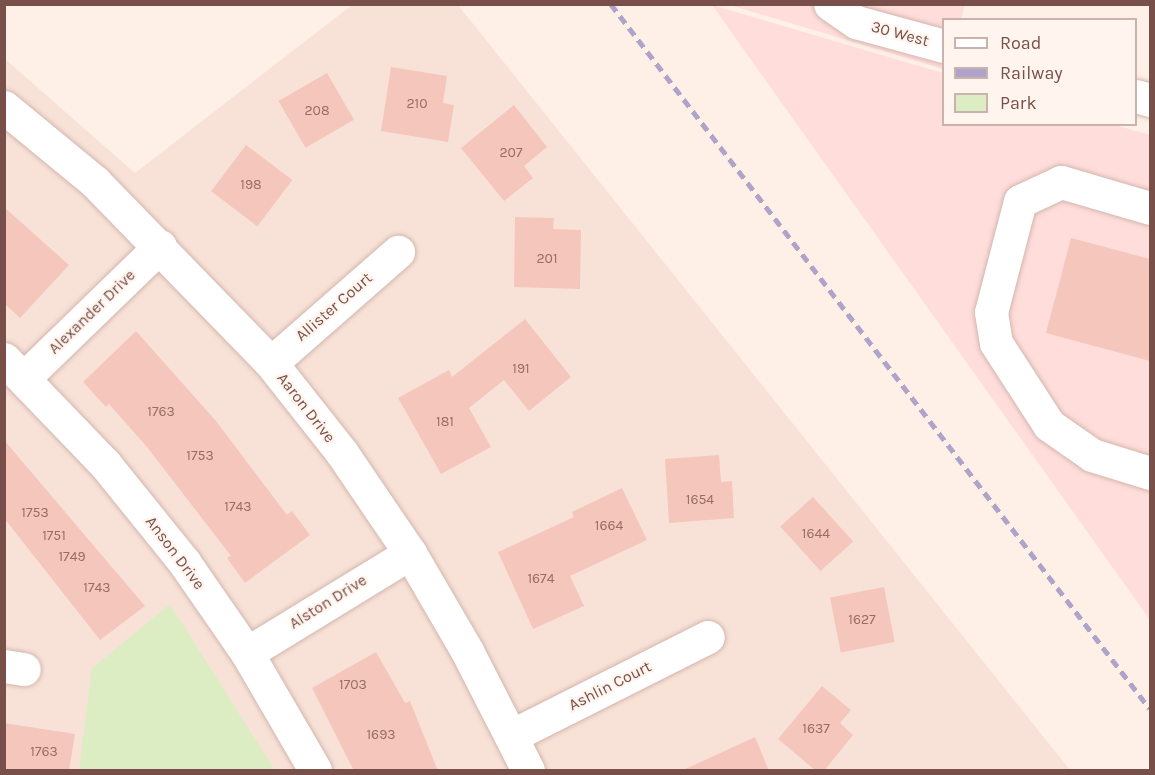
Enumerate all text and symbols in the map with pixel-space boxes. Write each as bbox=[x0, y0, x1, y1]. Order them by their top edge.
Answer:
street label: 30 West bbox=[869, 17, 931, 51]
legend bbox=[942, 18, 1137, 126]
text: Road bbox=[1000, 32, 1041, 54]
text: Railway bbox=[1000, 62, 1063, 84]
text: Park bbox=[1000, 92, 1037, 114]
house number: 210 bbox=[406, 96, 428, 112]
house number: 208 bbox=[304, 103, 330, 119]
house number: 207 bbox=[500, 145, 522, 161]
house number: 198 bbox=[240, 177, 262, 193]
house number: 201 bbox=[536, 251, 558, 267]
street label: Alexander Drive bbox=[45, 266, 139, 358]
street label: Allister Court bbox=[292, 269, 376, 345]
house number: 191 bbox=[512, 361, 530, 377]
street label: Aaron Drive bbox=[273, 369, 339, 447]
house number: 1763 bbox=[147, 404, 175, 420]
house number: 181 bbox=[436, 414, 454, 430]
house number: 1753 bbox=[186, 448, 214, 464]
house number: 1654 bbox=[686, 492, 714, 508]
house number: 1743 bbox=[224, 499, 252, 515]
house number: 1753 bbox=[21, 505, 49, 521]
street label: Anson Drive bbox=[141, 513, 209, 593]
house number: 1664 bbox=[595, 518, 623, 534]
house number: 1644 bbox=[802, 526, 830, 542]
house number: 1751 bbox=[42, 528, 66, 544]
house number: 1749 bbox=[58, 549, 86, 565]
street label: Alston Drive bbox=[286, 571, 370, 633]
house number: 1674 bbox=[527, 571, 555, 587]
house number: 1743 bbox=[83, 580, 111, 596]
house number: 1627 bbox=[848, 612, 876, 628]
street label: Ashlin Court bbox=[566, 657, 654, 715]
house number: 1703 bbox=[339, 677, 367, 693]
house number: 1637 bbox=[802, 721, 830, 737]
house number: 1693 bbox=[366, 727, 396, 743]
house number: 1763 bbox=[30, 744, 58, 760]

